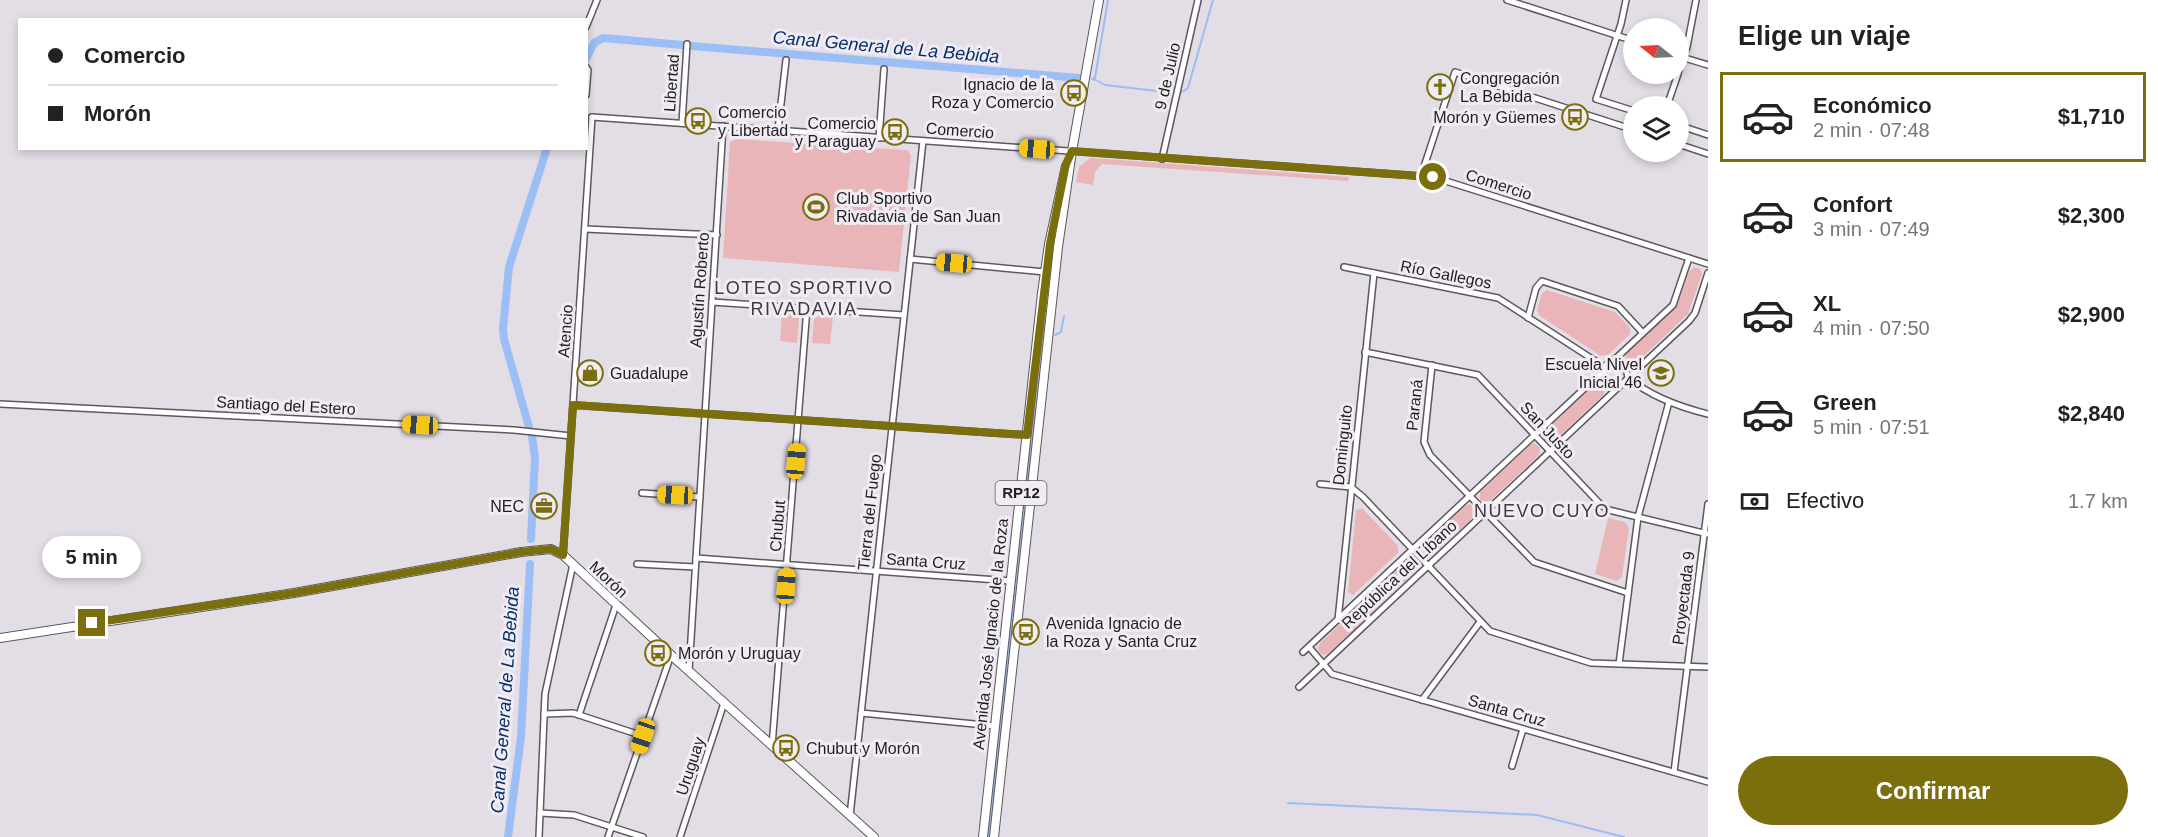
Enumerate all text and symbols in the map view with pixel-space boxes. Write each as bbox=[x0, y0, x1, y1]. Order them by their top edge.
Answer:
north arrow bbox=[1623, 18, 1689, 84]
map controls bbox=[1623, 18, 1689, 162]
text: Elige un viaje bbox=[1738, 21, 1911, 51]
water label: Canal General de La Bebida bbox=[772, 27, 1000, 67]
street label: 9 de Julio bbox=[1152, 41, 1183, 111]
text: Comercio bbox=[84, 43, 185, 68]
street label: Libertad bbox=[661, 54, 682, 112]
place label: Congregación La Bebida bbox=[1460, 70, 1560, 105]
church icon: Congregación La Bebida bbox=[1425, 72, 1455, 102]
place label: Ignacio de la Roza y Comercio bbox=[931, 76, 1054, 111]
bus stop icon: Ignacio de la Roza y Comercio bbox=[1059, 78, 1089, 108]
icon: car bbox=[1741, 90, 1795, 144]
text: Económico bbox=[1813, 93, 1932, 118]
button: layers bbox=[1623, 96, 1689, 162]
text: Morón bbox=[84, 101, 151, 126]
bus stop icon: Morón y Güemes bbox=[1560, 102, 1590, 132]
place label: Comercio y Libertad bbox=[718, 104, 788, 139]
text: $1,710 bbox=[2058, 104, 2125, 129]
bus stop icon: Comercio y Libertad bbox=[683, 106, 713, 136]
place label: Morón y Güemes bbox=[1433, 109, 1556, 126]
place label: Comercio y Paraguay bbox=[795, 115, 876, 150]
bus stop icon: Comercio y Paraguay bbox=[880, 117, 910, 147]
text: 2 min · 07:48 bbox=[1813, 119, 1930, 141]
street label: Comercio bbox=[925, 120, 995, 141]
car bbox=[1018, 139, 1056, 159]
route start bbox=[1419, 163, 1446, 190]
street label: Comercio bbox=[1464, 166, 1534, 203]
icon: car bbox=[1741, 189, 1795, 243]
place label: Club Sportivo Rivadavia de San Juan bbox=[836, 190, 1001, 225]
sports icon: Club Sportivo Rivadavia de San Juan bbox=[801, 192, 831, 222]
text: Confort bbox=[1813, 192, 1892, 217]
text: $2,300 bbox=[2058, 203, 2125, 228]
text: 3 min · 07:49 bbox=[1813, 218, 1930, 240]
street label: Agustín Roberto bbox=[687, 232, 712, 348]
car bbox=[935, 252, 973, 274]
street label: Río Gallegos bbox=[1399, 257, 1493, 292]
district label: LOTEO SPORTIVO RIVADAVIA bbox=[714, 278, 894, 319]
icon: car bbox=[1741, 288, 1795, 342]
text: XL bbox=[1813, 291, 1841, 316]
text: $2,900 bbox=[2058, 302, 2125, 327]
street label: Atencio bbox=[555, 304, 576, 358]
text: 4 min · 07:50 bbox=[1813, 317, 1930, 339]
place label: Escuela Nivel Inicial 46 bbox=[1545, 356, 1642, 391]
shop icon: Guadalupe bbox=[575, 358, 605, 388]
school or university icon: Escuela Nivel Inicial 46 bbox=[1646, 358, 1676, 388]
place label: Guadalupe bbox=[610, 365, 688, 382]
street label: Paraná bbox=[1403, 378, 1426, 432]
icon: car bbox=[1741, 387, 1795, 441]
text: Green bbox=[1813, 390, 1877, 415]
street label: Santiago del Estero bbox=[216, 393, 356, 418]
street label: San Justo bbox=[1517, 399, 1578, 462]
text: $2,840 bbox=[2058, 401, 2125, 426]
street label: Dominguito bbox=[1330, 404, 1355, 486]
car bbox=[402, 415, 438, 435]
text: 5 min · 07:51 bbox=[1813, 416, 1930, 438]
car bbox=[785, 442, 807, 480]
street label: Tierra del Fuego bbox=[855, 453, 884, 571]
road number: RP12 bbox=[996, 481, 1046, 505]
car bbox=[657, 485, 693, 505]
icon: cash bbox=[1738, 485, 1771, 518]
text: Efectivo bbox=[1786, 488, 1864, 513]
text: 1.7 km bbox=[2068, 490, 2128, 512]
office icon: NEC bbox=[529, 491, 559, 521]
place label: NEC bbox=[490, 498, 524, 515]
street label: Chubut bbox=[767, 499, 788, 552]
district label: NUEVO CUYO bbox=[1474, 501, 1610, 521]
street label: Avenida José Ignacio de la Roza bbox=[970, 517, 1011, 751]
street label: República del Líbano bbox=[1339, 517, 1460, 632]
callout: 5 min bbox=[42, 536, 142, 578]
text: 5 min bbox=[65, 546, 118, 568]
street label: Santa Cruz bbox=[885, 550, 966, 573]
street label: Proyectada 9 bbox=[1669, 550, 1698, 646]
street label: Morón bbox=[586, 558, 631, 601]
car bbox=[776, 567, 796, 605]
water label: Canal General de La Bebida bbox=[487, 586, 523, 814]
route end bbox=[78, 609, 105, 636]
place label: Avenida Ignacio de la Roza y Santa Cruz bbox=[1046, 615, 1197, 650]
bus stop icon: Avenida Ignacio de la Roza y Santa Cruz bbox=[1011, 617, 1041, 647]
bus stop icon: Morón y Uruguay bbox=[643, 638, 673, 668]
place label: Morón y Uruguay bbox=[678, 645, 801, 662]
street label: Santa Cruz bbox=[1466, 691, 1548, 730]
car bbox=[629, 716, 657, 756]
bus stop icon: Chubut y Morón bbox=[771, 733, 801, 763]
street label: Uruguay bbox=[673, 735, 708, 798]
place label: Chubut y Morón bbox=[806, 740, 920, 757]
button: Confirmar bbox=[1738, 756, 2128, 825]

